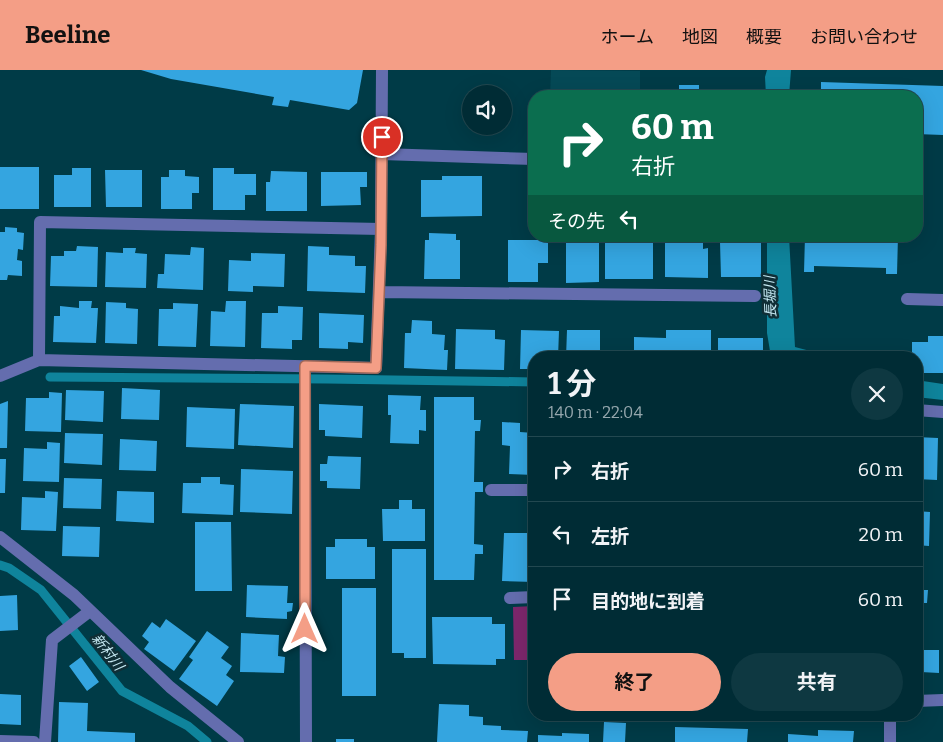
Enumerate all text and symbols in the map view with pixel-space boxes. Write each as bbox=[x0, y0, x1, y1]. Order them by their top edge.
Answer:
text: Beeline bbox=[25, 21, 110, 49]
text: ホーム bbox=[601, 26, 654, 48]
text: 地図 bbox=[682, 26, 718, 48]
text: 概要 bbox=[746, 26, 782, 48]
text: お問い合わせ bbox=[810, 26, 918, 48]
map controls bbox=[462, 85, 512, 135]
button: sound bbox=[462, 85, 512, 135]
text: 60 m bbox=[631, 106, 714, 148]
icon: right bbox=[548, 110, 613, 175]
pin bbox=[361, 116, 403, 158]
icon: arrive bbox=[368, 123, 396, 151]
text: 右折 bbox=[631, 153, 675, 180]
icon: left bbox=[615, 205, 643, 233]
text: その先 bbox=[548, 210, 605, 233]
water label: 長堀川 bbox=[761, 274, 780, 318]
text: 1 分 bbox=[548, 366, 596, 402]
button: close bbox=[851, 368, 903, 420]
text: 140 m · 22:04 bbox=[548, 403, 643, 422]
icon: right bbox=[548, 455, 576, 483]
text: 60 m bbox=[858, 458, 903, 481]
text: 右折 bbox=[591, 460, 629, 483]
icon: left bbox=[548, 520, 576, 548]
text: 20 m bbox=[859, 523, 903, 546]
text: 左折 bbox=[591, 525, 629, 548]
icon: arrive bbox=[548, 585, 576, 613]
text: 60 m bbox=[858, 588, 903, 611]
text: 目的地に到着 bbox=[591, 590, 705, 613]
position arrow bbox=[278, 602, 330, 654]
water label: 新村川 bbox=[88, 631, 128, 676]
button: 終了 bbox=[548, 653, 721, 711]
button: 共有 bbox=[731, 653, 903, 711]

